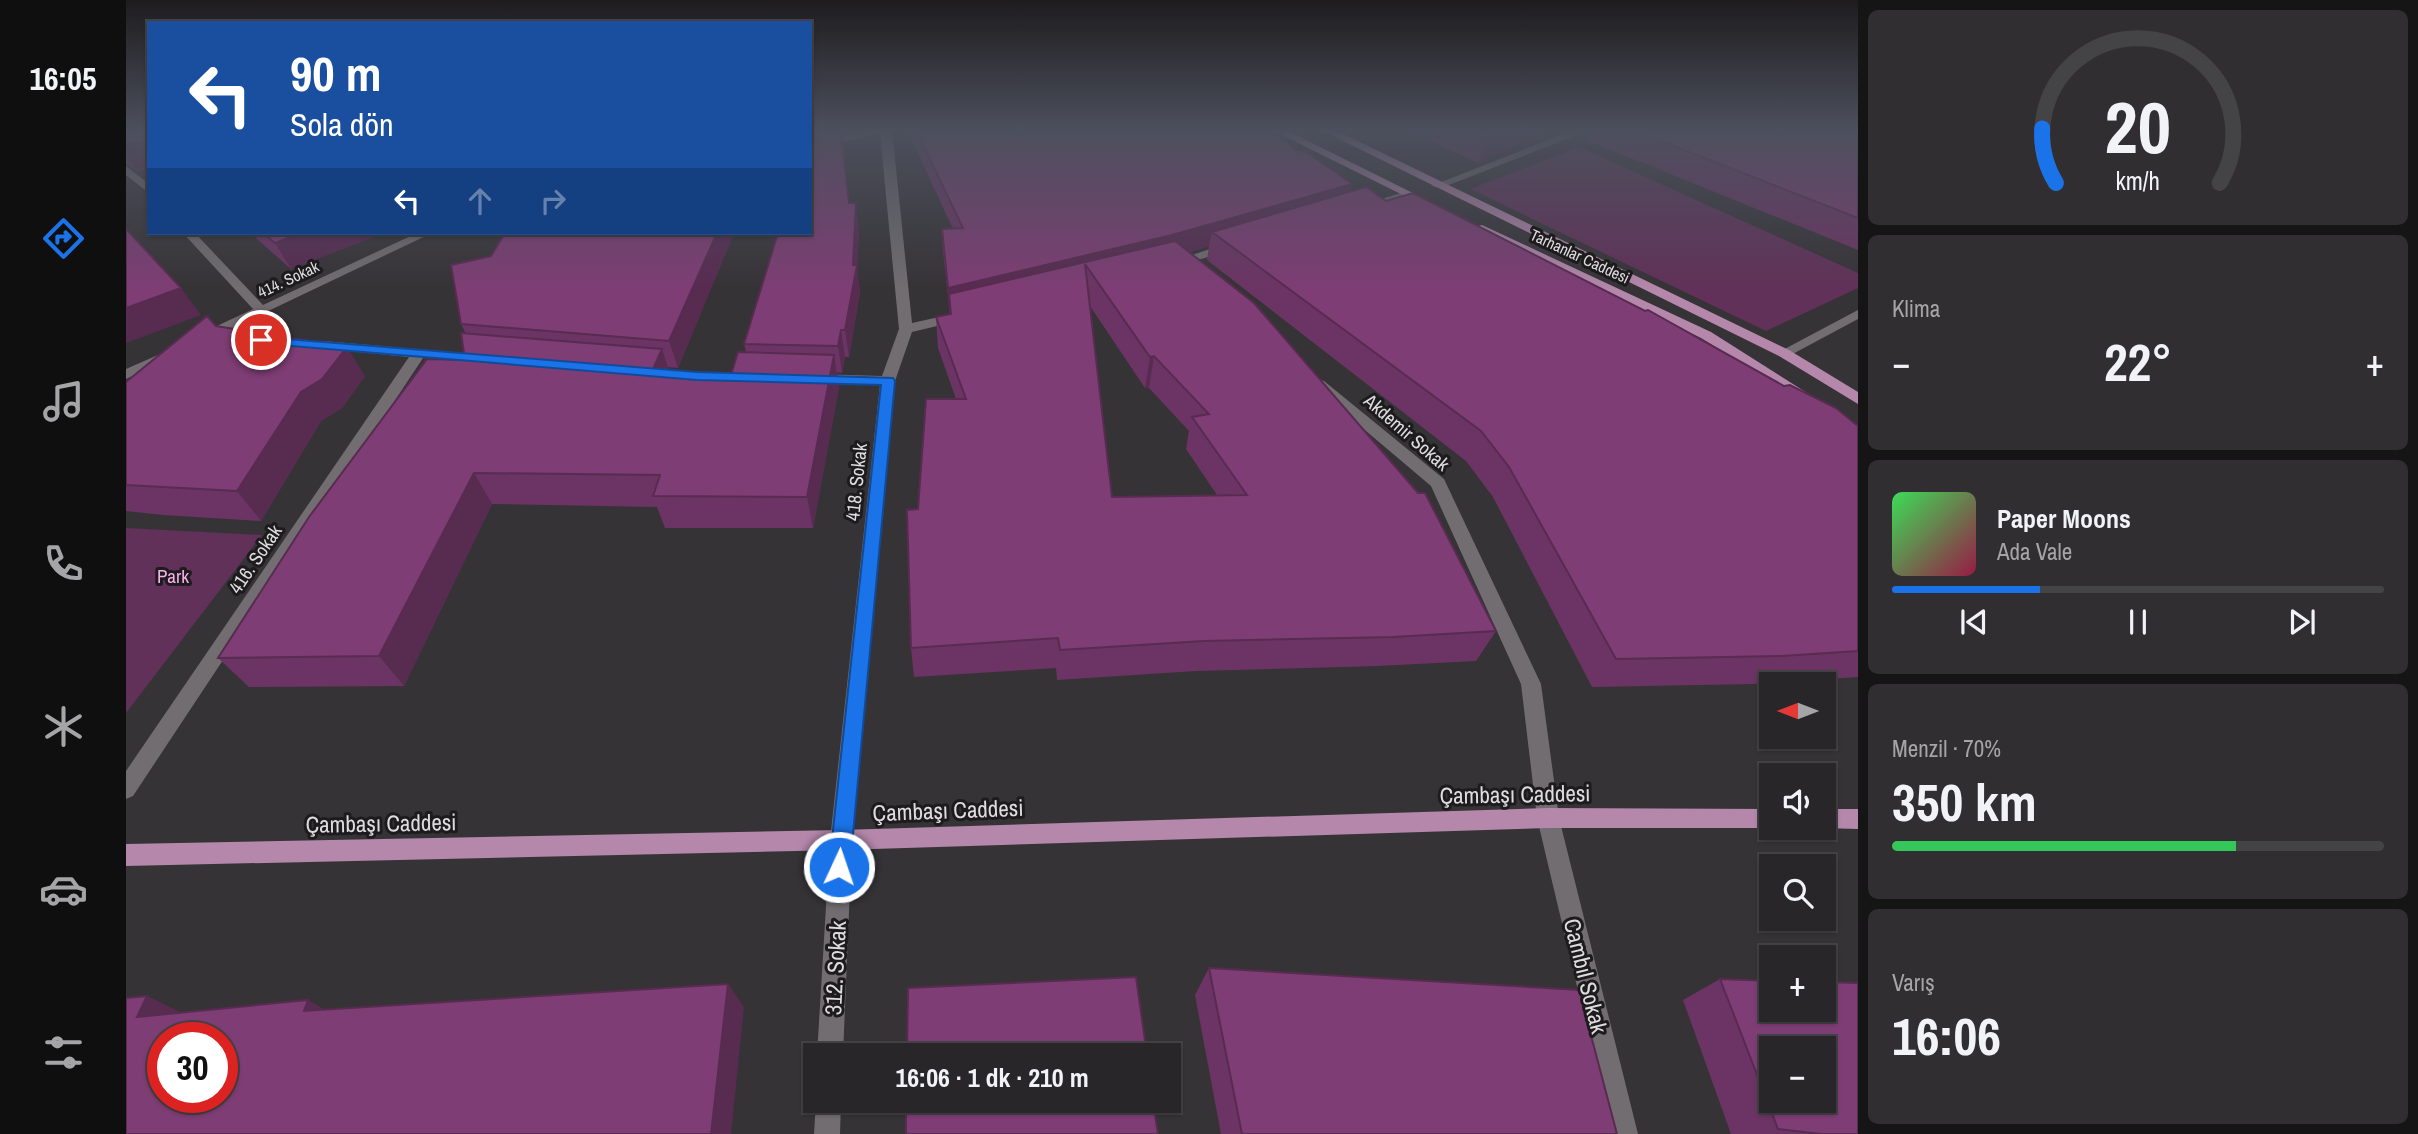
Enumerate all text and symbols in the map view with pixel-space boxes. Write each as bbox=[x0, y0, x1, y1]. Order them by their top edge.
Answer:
text: 90 m bbox=[290, 40, 382, 106]
icon: left bbox=[175, 49, 266, 140]
text: 16:05 bbox=[29, 57, 97, 100]
text: 20 bbox=[2105, 79, 2171, 177]
text: Sola dön bbox=[290, 103, 394, 146]
text: km/h bbox=[2116, 164, 2160, 198]
icon: left bbox=[388, 182, 426, 220]
icon: ahead bbox=[461, 182, 499, 220]
icon: right bbox=[534, 182, 572, 220]
icon: directions bbox=[39, 214, 88, 263]
street label: Tarhanlar Caddesi bbox=[1527, 223, 1633, 289]
street label: 414. Sokak bbox=[254, 255, 323, 303]
text: Klima bbox=[1892, 293, 1940, 324]
pin bbox=[231, 310, 291, 370]
icon: arrive bbox=[242, 321, 280, 359]
text: 22° bbox=[2104, 327, 2172, 397]
text: − bbox=[1892, 337, 1910, 388]
text: + bbox=[2366, 337, 2384, 388]
icon: music bbox=[39, 377, 88, 426]
street label: Akdemir Sokak bbox=[1358, 387, 1456, 477]
street label: 418. Sokak bbox=[839, 442, 873, 522]
text: Paper Moons bbox=[1997, 501, 2131, 536]
street label: 416. Sokak bbox=[222, 519, 288, 599]
text: Ada Vale bbox=[1997, 536, 2072, 567]
icon: phone bbox=[39, 539, 88, 588]
park label: Park bbox=[157, 563, 189, 589]
icon: previous bbox=[1955, 603, 1993, 641]
icon: pause bbox=[2119, 603, 2157, 641]
icon: next bbox=[2283, 603, 2321, 641]
north arrow bbox=[1759, 672, 1836, 749]
map controls bbox=[1759, 672, 1836, 1113]
icon: climate bbox=[39, 702, 88, 751]
text: Menzil · 70% bbox=[1892, 733, 2001, 764]
button: sound bbox=[1759, 763, 1836, 840]
text: 350 km bbox=[1892, 767, 2037, 837]
street label: Çambaşı Caddesi bbox=[1439, 777, 1591, 811]
street label: Çambaşı Caddesi bbox=[872, 792, 1024, 828]
street label: Çambaşı Caddesi bbox=[305, 806, 457, 840]
position arrow bbox=[802, 830, 876, 904]
button: search bbox=[1759, 854, 1836, 931]
icon: car bbox=[39, 865, 88, 914]
street label: Cambıl Sokak bbox=[1557, 915, 1615, 1037]
street label: 312. Sokak bbox=[817, 920, 853, 1016]
button: + bbox=[1759, 945, 1836, 1022]
text: Varış bbox=[1892, 967, 1935, 998]
text: 16:06 bbox=[1892, 1001, 2001, 1071]
speed limit sign: 30 bbox=[147, 1022, 238, 1113]
icon: filters bbox=[39, 1028, 88, 1077]
button: − bbox=[1759, 1036, 1836, 1113]
text: 16:06 · 1 dk · 210 m bbox=[895, 1060, 1089, 1095]

